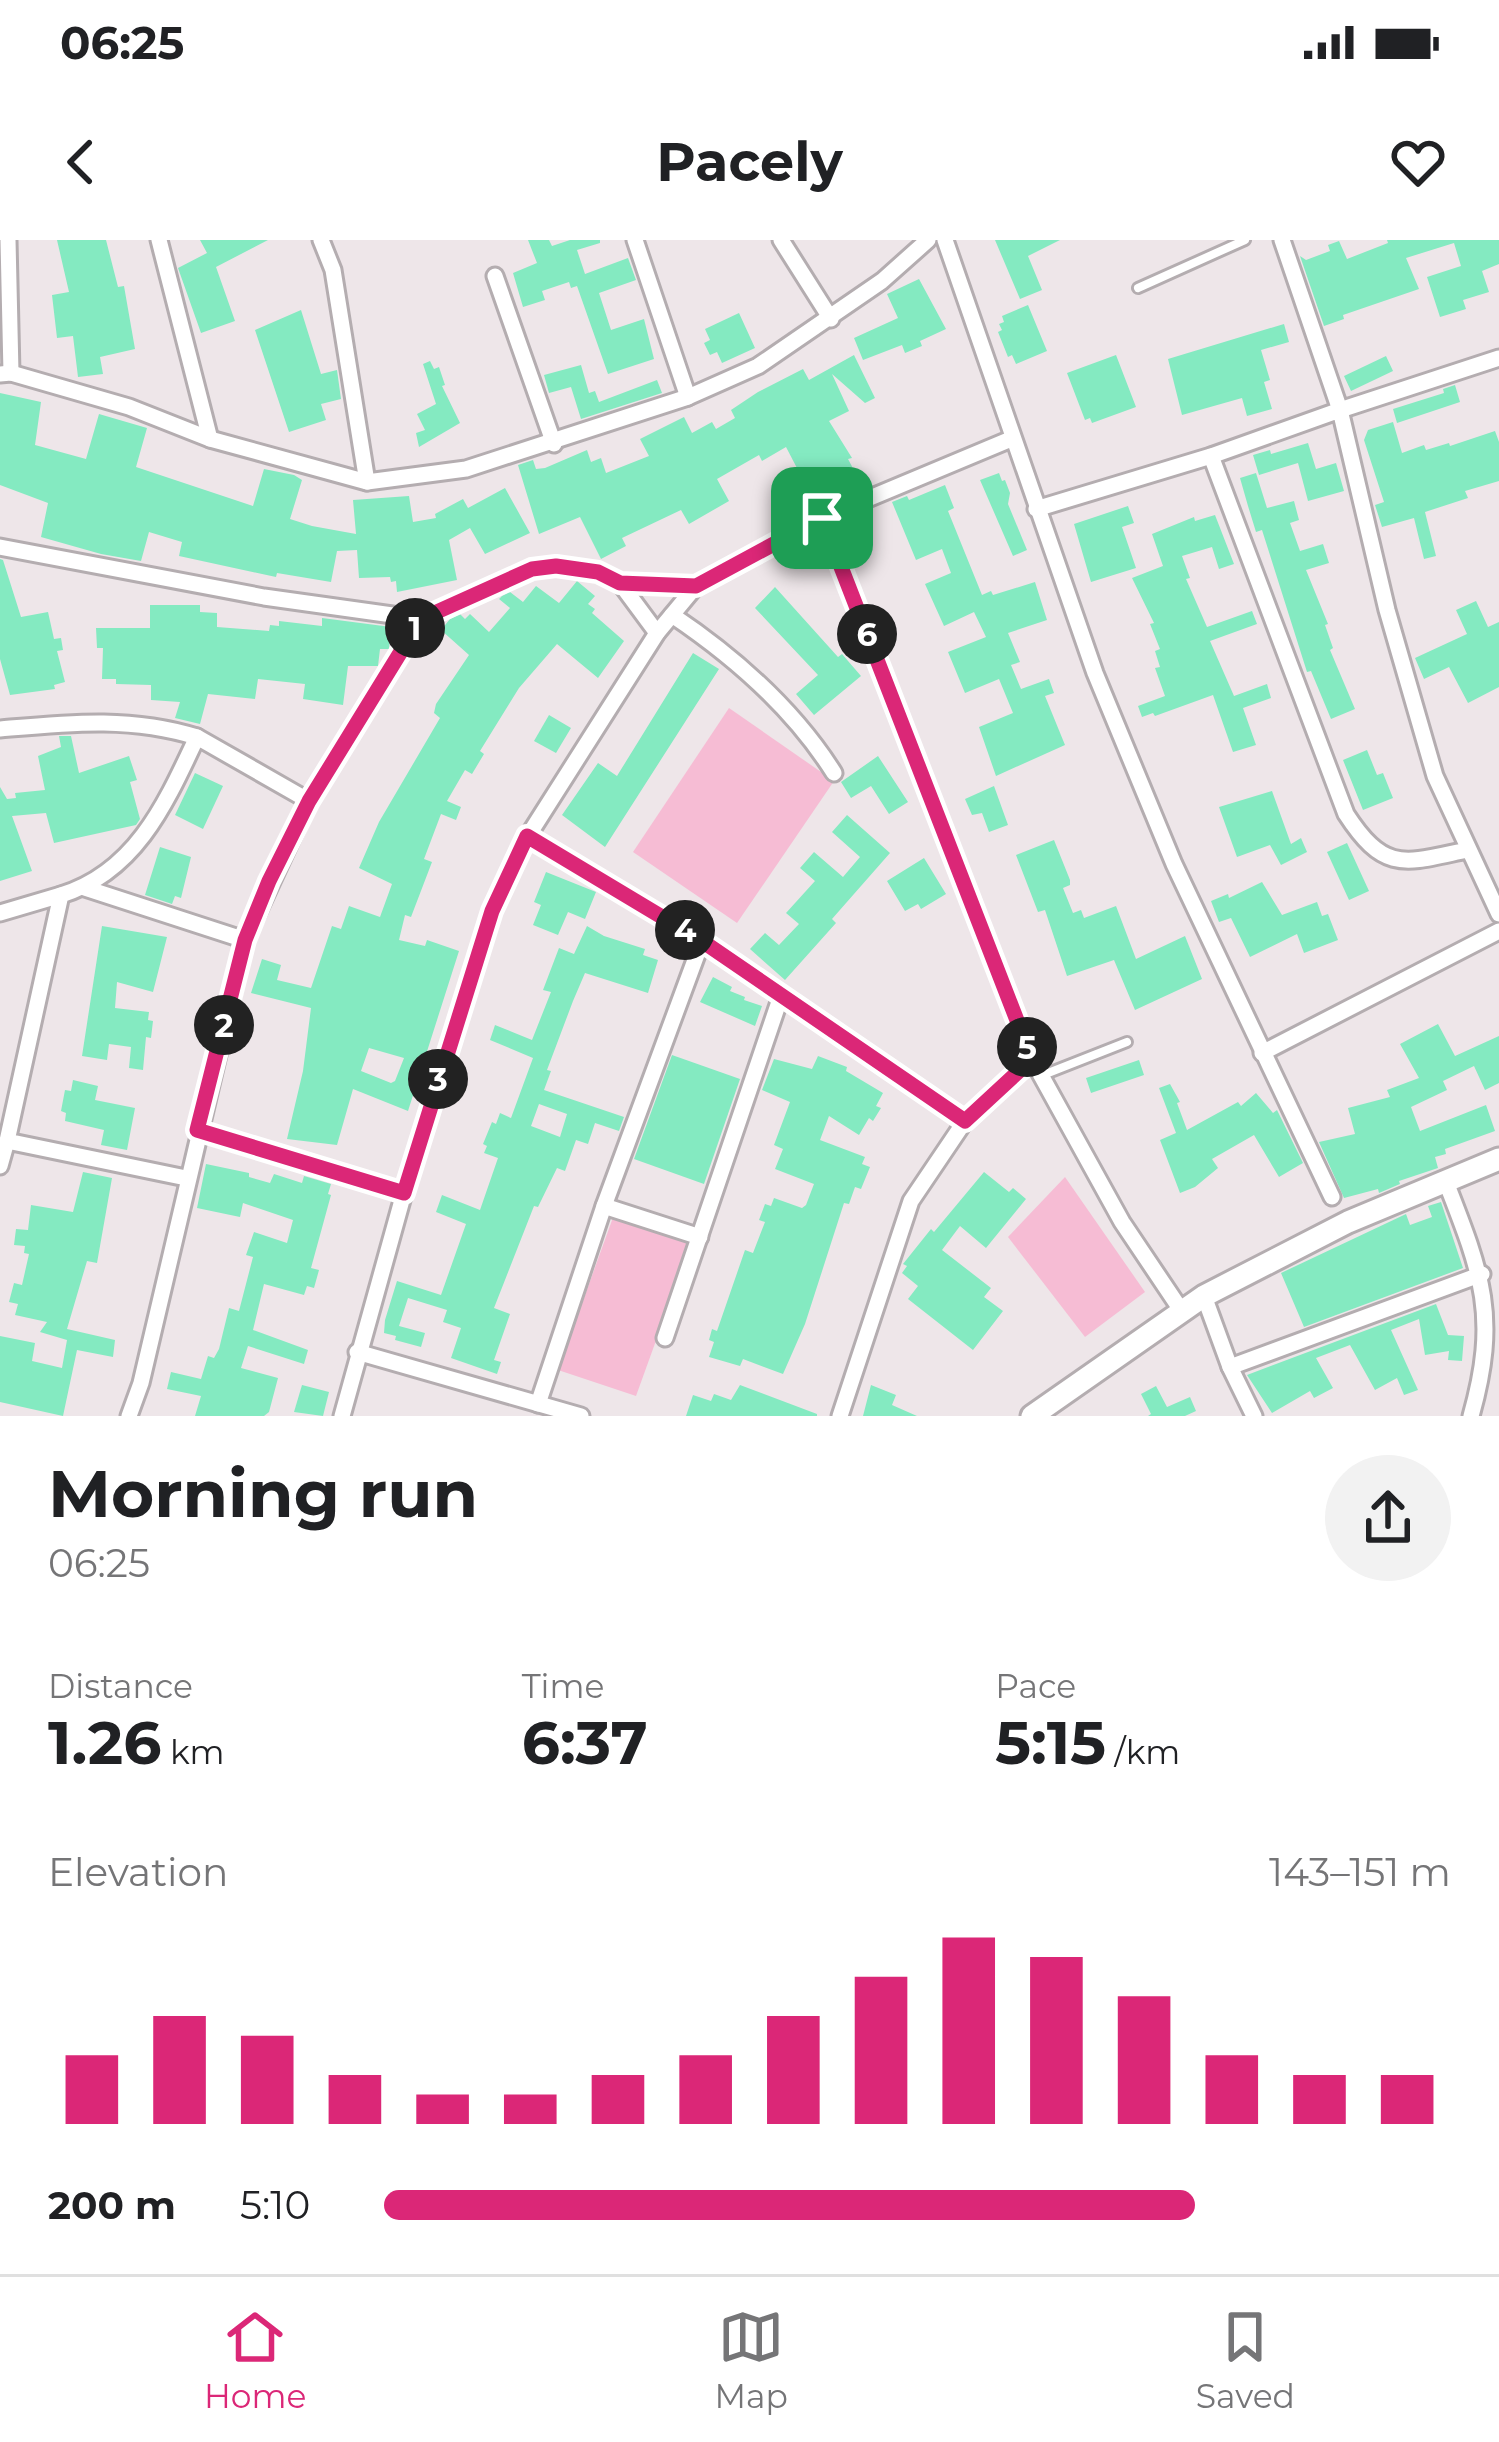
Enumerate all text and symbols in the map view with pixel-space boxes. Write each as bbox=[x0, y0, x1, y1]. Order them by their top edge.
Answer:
text: 06:25 bbox=[60, 15, 184, 70]
icon: back bbox=[48, 129, 114, 195]
text: Pacely bbox=[656, 129, 843, 195]
icon: heart bbox=[1385, 129, 1451, 195]
pin bbox=[771, 467, 873, 569]
icon: arrive bbox=[789, 485, 855, 551]
pin: 1 bbox=[385, 598, 445, 658]
pin: 6 bbox=[837, 604, 897, 664]
text: 1 bbox=[409, 608, 421, 648]
text: 6 bbox=[856, 614, 878, 654]
pin: 4 bbox=[655, 900, 715, 960]
text: 4 bbox=[674, 910, 696, 950]
pin: 2 bbox=[194, 995, 254, 1055]
text: 2 bbox=[214, 1005, 234, 1045]
pin: 5 bbox=[997, 1017, 1057, 1077]
text: 5 bbox=[1017, 1027, 1037, 1067]
pin: 3 bbox=[408, 1049, 468, 1109]
text: 3 bbox=[428, 1059, 448, 1099]
text: Morning run bbox=[48, 1453, 478, 1534]
button: share bbox=[1325, 1455, 1451, 1581]
text: 06:25 bbox=[48, 1539, 150, 1587]
text: Distance bbox=[48, 1666, 193, 1706]
text: Time bbox=[522, 1666, 604, 1706]
text: Pace bbox=[995, 1666, 1076, 1706]
text: 1.26 bbox=[48, 1706, 161, 1779]
text: 6:37 bbox=[522, 1706, 648, 1779]
text: 5:15 bbox=[995, 1706, 1106, 1779]
text: km bbox=[161, 1732, 225, 1772]
text: /km bbox=[1106, 1732, 1180, 1772]
text: Elevation bbox=[48, 1848, 228, 1896]
text: 143–151 m bbox=[1269, 1848, 1451, 1896]
text: 200 m bbox=[48, 2181, 176, 2229]
text: 5:10 bbox=[240, 2181, 310, 2229]
tab: Home bbox=[204, 2304, 306, 2416]
tab: Map bbox=[714, 2304, 788, 2416]
tab: Saved bbox=[1196, 2304, 1295, 2416]

